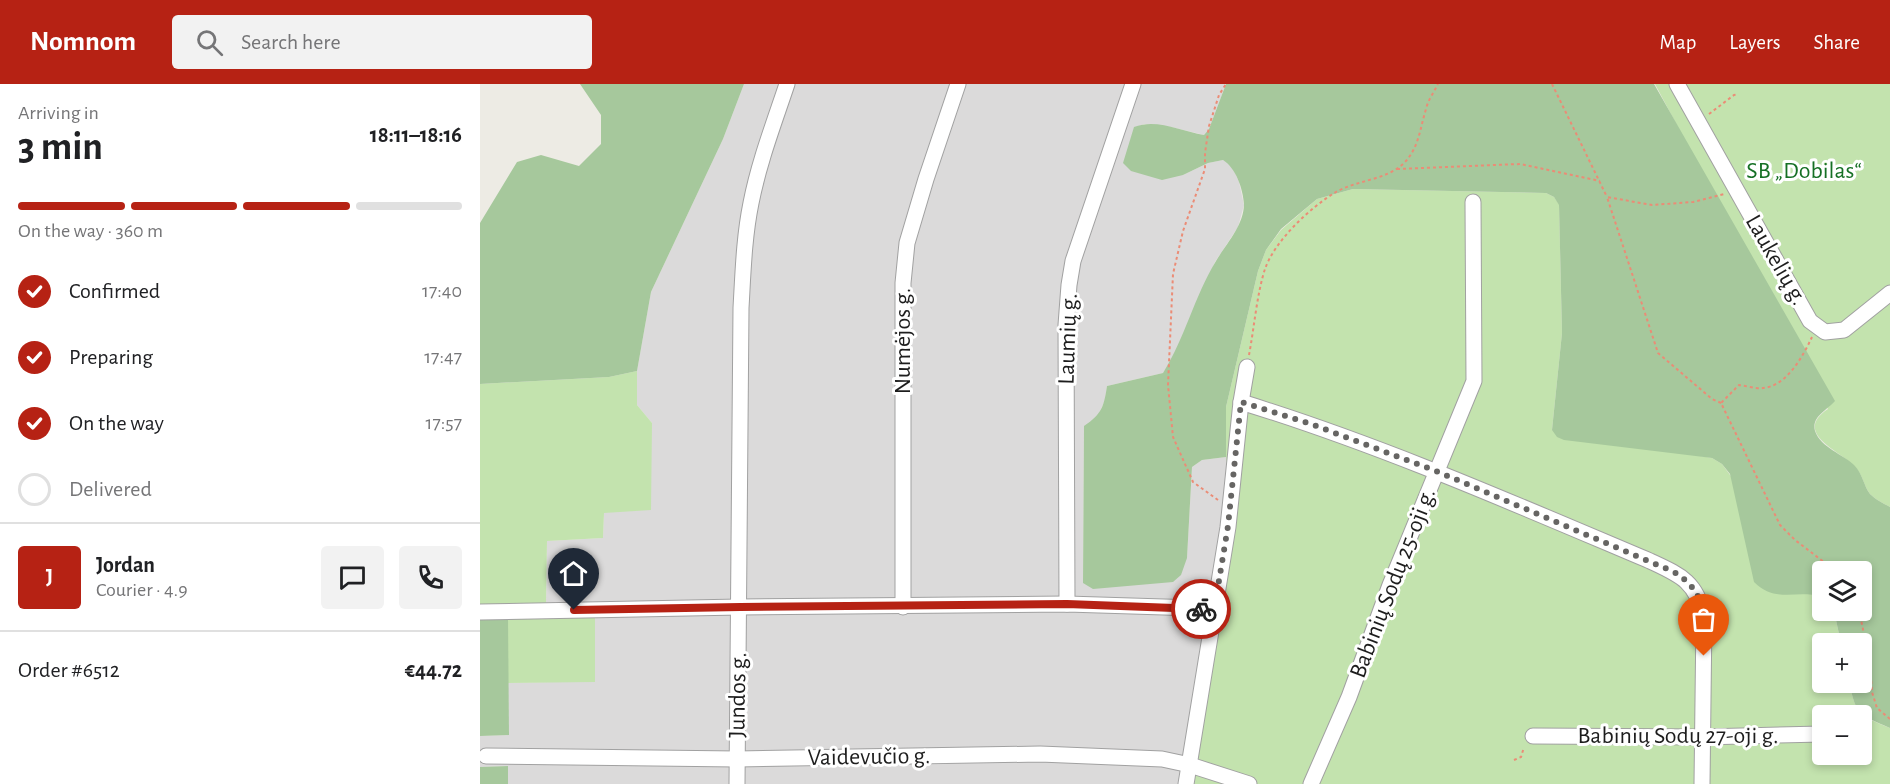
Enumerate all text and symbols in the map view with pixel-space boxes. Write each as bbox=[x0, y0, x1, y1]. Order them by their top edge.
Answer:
search box bbox=[172, 15, 592, 69]
icon: search bbox=[193, 26, 226, 59]
text: Nomnom bbox=[30, 28, 136, 56]
text: Search here bbox=[241, 31, 341, 53]
text: Map bbox=[1660, 32, 1696, 53]
text: Layers bbox=[1729, 32, 1780, 53]
text: Share bbox=[1813, 32, 1860, 53]
text: Arriving in bbox=[18, 103, 99, 123]
text: 18:11–18:16 bbox=[370, 124, 462, 146]
text: 3 min bbox=[18, 128, 103, 167]
park label: SB „Dobilas“ bbox=[1746, 159, 1862, 183]
street label: Laukelių g. bbox=[1741, 211, 1811, 309]
text: On the way · 360 m bbox=[18, 221, 163, 241]
icon: check bbox=[18, 275, 51, 308]
text: Confirmed bbox=[69, 280, 160, 302]
text: 17:40 bbox=[422, 281, 462, 301]
street label: Numėjos g. bbox=[891, 288, 915, 394]
street label: Laumių g. bbox=[1054, 293, 1082, 385]
icon: check bbox=[18, 341, 51, 374]
text: Preparing bbox=[69, 346, 153, 368]
text: 17:47 bbox=[424, 347, 462, 367]
icon: check bbox=[18, 407, 51, 440]
text: On the way bbox=[69, 412, 164, 434]
text: 17:57 bbox=[426, 413, 462, 433]
text: Delivered bbox=[69, 478, 152, 500]
street label: Babinių Sodų 25-oji g. bbox=[1346, 485, 1440, 681]
button: chat bbox=[321, 546, 384, 609]
button: phone bbox=[399, 546, 462, 609]
pin bbox=[548, 548, 599, 610]
text: Jordan bbox=[96, 554, 155, 576]
icon: home bbox=[557, 557, 590, 590]
map controls bbox=[1812, 561, 1872, 765]
button: layers bbox=[1812, 561, 1872, 621]
text: J bbox=[46, 566, 53, 588]
courier bbox=[1171, 579, 1231, 639]
text: Courier · 4.9 bbox=[96, 580, 188, 600]
icon: bike bbox=[1185, 593, 1218, 626]
pin bbox=[1678, 594, 1729, 656]
icon: bag bbox=[1687, 603, 1720, 636]
button: + bbox=[1812, 633, 1872, 693]
street label: Jundos g. bbox=[725, 652, 751, 738]
text: Order #6512 bbox=[18, 659, 120, 681]
text: €44.72 bbox=[405, 659, 462, 681]
button: − bbox=[1812, 705, 1872, 765]
street label: Babinių Sodų 27-oji g. bbox=[1577, 724, 1779, 748]
street label: Vaidevučio g. bbox=[807, 744, 931, 770]

